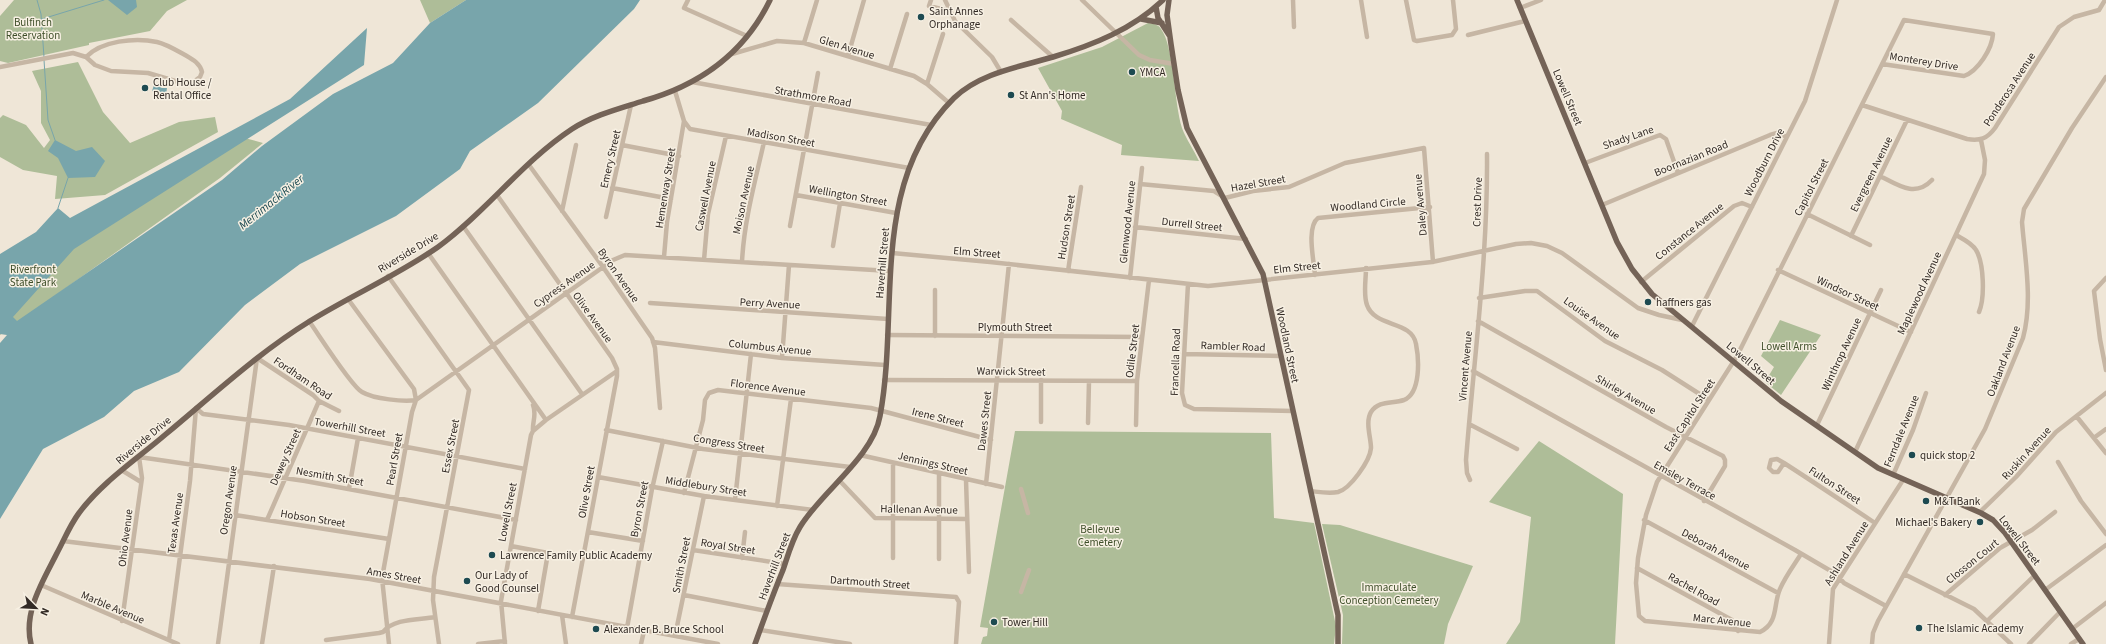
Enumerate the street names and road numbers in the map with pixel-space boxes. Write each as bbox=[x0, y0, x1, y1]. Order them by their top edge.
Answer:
street label: Glen Avenue bbox=[817, 32, 877, 63]
street label: Monterey Drive bbox=[1888, 49, 1960, 74]
street label: Ponderosa Avenue bbox=[1980, 49, 2039, 129]
street label: Lowell Street bbox=[1549, 67, 1586, 128]
street label: Strathmore Road bbox=[773, 82, 853, 111]
street label: Shady Lane bbox=[1601, 122, 1656, 153]
street label: Madison Street bbox=[746, 124, 816, 151]
street label: Woodburn Drive bbox=[1741, 125, 1788, 199]
street label: Emery Street bbox=[597, 128, 625, 190]
street label: Evergreen Avenue bbox=[1847, 133, 1896, 214]
street label: Boornazian Road bbox=[1652, 137, 1730, 180]
street label: Hemenway Street bbox=[652, 146, 679, 229]
street label: Capitol Street bbox=[1791, 156, 1832, 219]
street label: Caswell Avenue bbox=[691, 159, 720, 233]
street label: Moison Avenue bbox=[729, 164, 758, 236]
street label: Hazel Street bbox=[1230, 171, 1287, 196]
street label: Daley Avenue bbox=[1410, 173, 1431, 236]
street label: Crest Drive bbox=[1469, 176, 1486, 227]
street label: Glenwood Avenue bbox=[1116, 179, 1139, 264]
street label: Wellington Street bbox=[808, 181, 889, 210]
street label: Hudson Street bbox=[1054, 193, 1079, 261]
street label: Woodland Circle bbox=[1330, 194, 1407, 215]
street label: Constance Avenue bbox=[1652, 199, 1727, 264]
street label: Durrell Street bbox=[1161, 214, 1223, 235]
street label: Haverhill Street bbox=[872, 227, 893, 299]
street label: Riverside Drive bbox=[375, 228, 442, 276]
street label: Elm Street bbox=[953, 243, 1002, 262]
street label: Byron Avenue bbox=[594, 245, 643, 306]
street label: Maplewood Avenue bbox=[1894, 249, 1945, 337]
street label: Cypress Avenue bbox=[531, 257, 598, 311]
street label: Elm Street bbox=[1273, 258, 1322, 277]
street label: Windsor Street bbox=[1814, 272, 1882, 315]
street label: Olive Avenue bbox=[569, 289, 616, 346]
street label: Louise Avenue bbox=[1560, 293, 1624, 344]
street label: Perry Avenue bbox=[739, 294, 801, 313]
street label: Woodland Street bbox=[1272, 306, 1303, 385]
street label: Winthrop Avenue bbox=[1818, 315, 1865, 393]
street label: Plymouth Street bbox=[978, 320, 1053, 335]
street label: Odile Street bbox=[1122, 323, 1143, 379]
street label: Oakland Avenue bbox=[1983, 323, 2024, 399]
street label: Francella Road bbox=[1167, 328, 1184, 396]
street label: Vincent Avenue bbox=[1455, 330, 1476, 402]
street label: Columbus Avenue bbox=[728, 336, 813, 359]
street label: Rambler Road bbox=[1200, 338, 1266, 355]
street label: Lowell Street bbox=[1723, 338, 1779, 389]
street label: Fordham Road bbox=[271, 353, 335, 404]
street label: Warwick Street bbox=[976, 363, 1046, 380]
street label: Shirley Avenue bbox=[1593, 371, 1659, 418]
street label: Florence Avenue bbox=[729, 375, 807, 400]
street label: East Capitol Street bbox=[1660, 376, 1719, 455]
street label: Dawes Street bbox=[974, 390, 995, 452]
street label: Ferndale Avenue bbox=[1880, 392, 1923, 470]
street label: Irene Street bbox=[910, 404, 966, 431]
street label: Riverside Drive bbox=[112, 412, 175, 468]
street label: Towerhill Street bbox=[313, 414, 387, 441]
street label: Essex Street bbox=[438, 417, 463, 475]
street label: Ruskin Avenue bbox=[1998, 423, 2055, 483]
street label: Dewey Street bbox=[266, 426, 305, 488]
street label: Congress Street bbox=[692, 430, 766, 457]
street label: Pearl Street bbox=[382, 431, 407, 487]
street label: Jennings Street bbox=[896, 448, 970, 479]
street label: Emsley Terrace bbox=[1651, 457, 1719, 504]
street label: Nesmith Street bbox=[295, 463, 365, 490]
street label: Fulton Street bbox=[1806, 463, 1864, 508]
street label: Oregon Avenue bbox=[216, 464, 241, 536]
street label: Olive Street bbox=[574, 464, 599, 520]
street label: Middlebury Street bbox=[664, 473, 748, 500]
street label: Byron Street bbox=[627, 479, 652, 538]
street label: Lowell Street bbox=[494, 481, 521, 543]
street label: Texas Avenue bbox=[164, 491, 187, 555]
street label: Hallenan Avenue bbox=[880, 501, 958, 518]
street label: Hobson Street bbox=[279, 506, 347, 531]
street label: Ohio Avenue bbox=[115, 508, 137, 568]
street label: Lowell Street bbox=[1995, 512, 2044, 569]
street label: Ashland Avenue bbox=[1821, 518, 1873, 588]
street label: Deborah Avenue bbox=[1679, 525, 1753, 574]
street label: Haverhill Street bbox=[755, 530, 794, 602]
street label: Smith Street bbox=[669, 535, 694, 595]
street label: Royal Street bbox=[700, 535, 757, 558]
street label: Closson Court bbox=[1943, 535, 2002, 587]
street label: Ames Street bbox=[366, 563, 423, 588]
street label: Rachel Road bbox=[1665, 569, 1722, 610]
street label: Dartmouth Street bbox=[829, 572, 911, 593]
street label: Marble Avenue bbox=[79, 587, 147, 628]
street label: Marc Avenue bbox=[1692, 610, 1752, 631]

